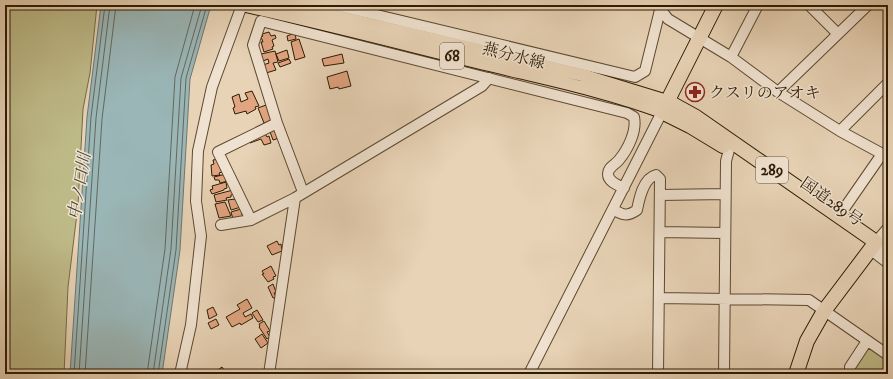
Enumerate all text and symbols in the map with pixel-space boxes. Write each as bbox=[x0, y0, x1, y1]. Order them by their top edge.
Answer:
street label: 燕分水線 bbox=[480, 39, 547, 73]
road number: 68 bbox=[440, 43, 464, 69]
pharmacy icon: クスリのアオキ bbox=[684, 81, 706, 103]
place label: クスリのアオキ bbox=[709, 83, 821, 103]
water label: 中ノ口川 bbox=[64, 149, 96, 221]
road number: 289 bbox=[756, 157, 788, 183]
street label: 国道289号 bbox=[796, 173, 867, 231]

